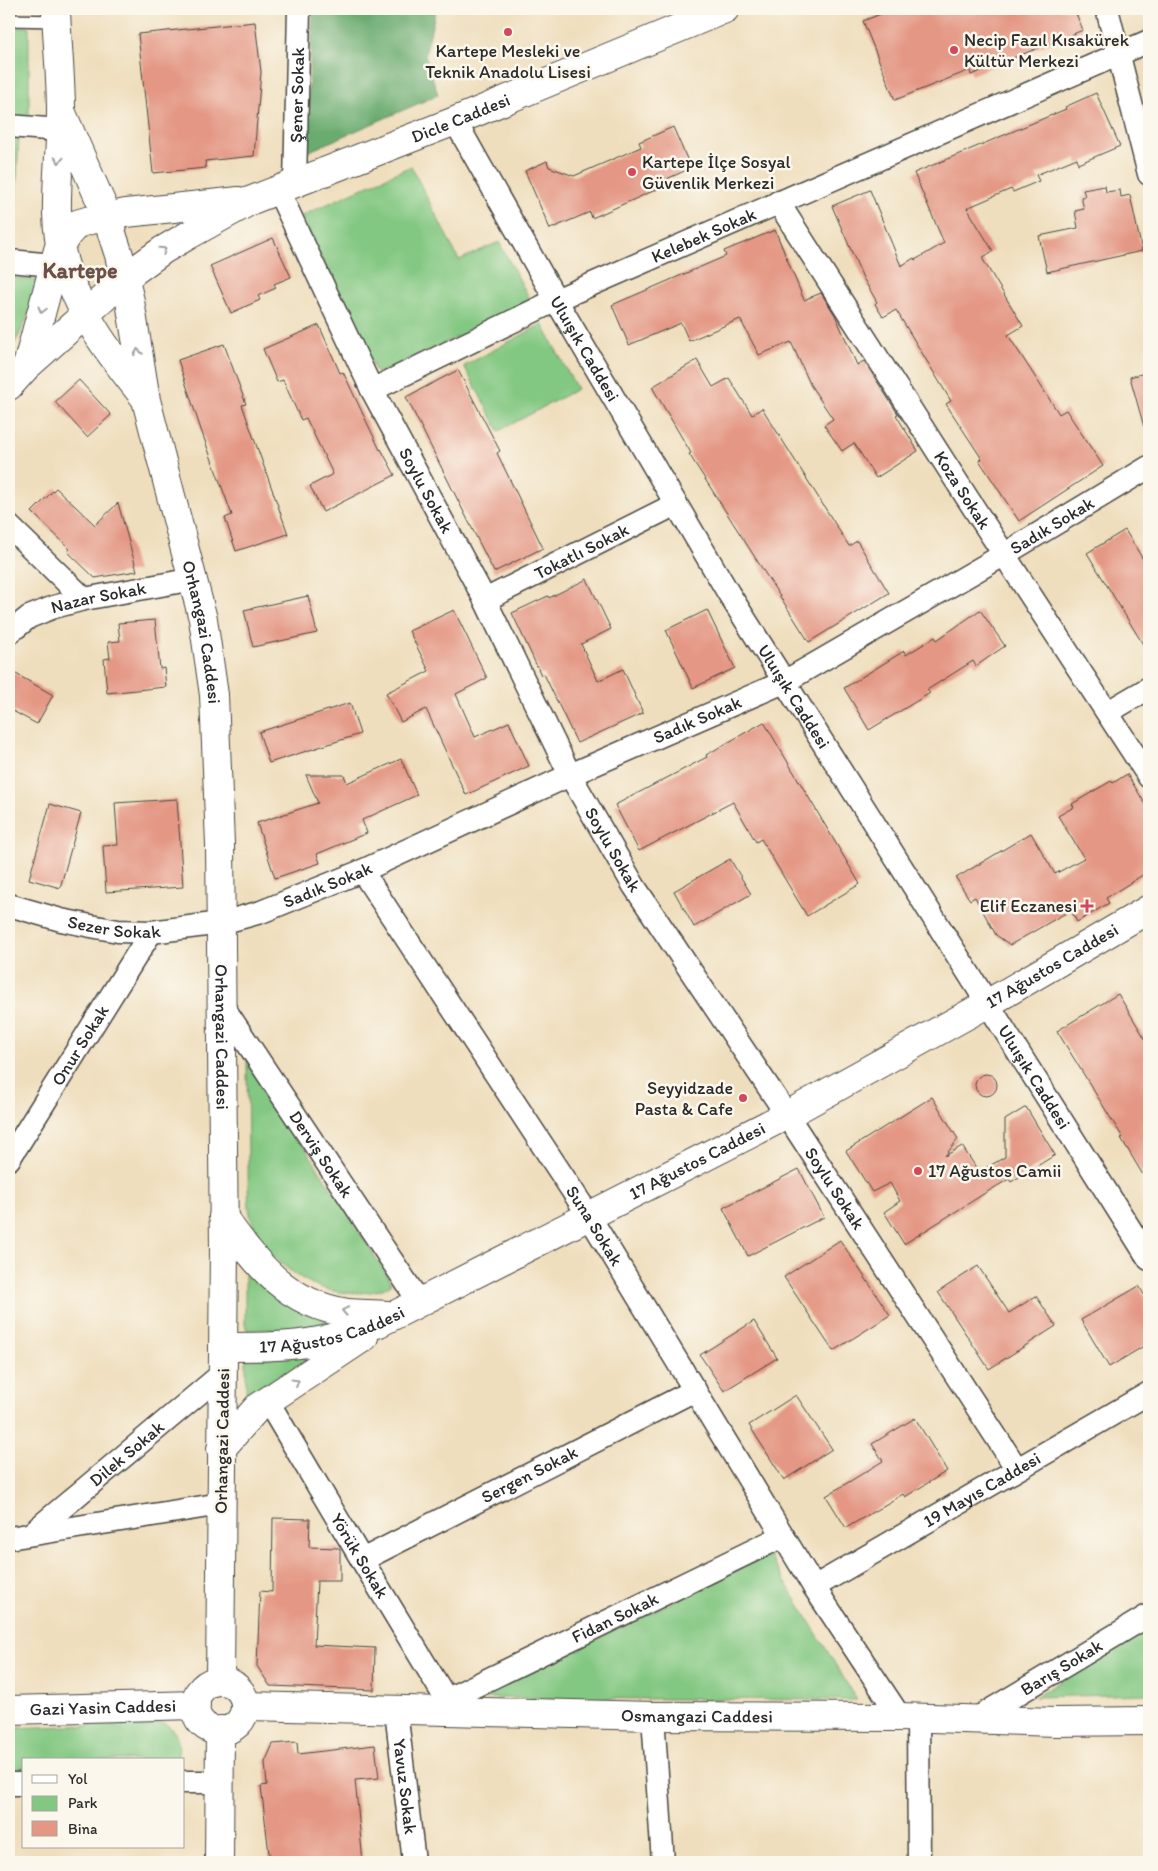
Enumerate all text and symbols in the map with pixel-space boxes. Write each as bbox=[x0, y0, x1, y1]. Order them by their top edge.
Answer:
marker: Kartepe Mesleki ve Teknik Anadolu Lisesi bbox=[502, 26, 514, 38]
place label: Necip Fazıl Kısakürek Kültür Merkezi bbox=[964, 29, 1130, 72]
place label: Kartepe Mesleki ve Teknik Anadolu Lisesi bbox=[425, 40, 591, 83]
marker: Necip Fazıl Kısakürek Kültür Merkezi bbox=[948, 44, 960, 56]
street label: Şener Sokak bbox=[285, 46, 309, 143]
street label: Dicle Caddesi bbox=[408, 88, 513, 148]
place label: Kartepe İlçe Sosyal Güvenlik Merkezi bbox=[642, 151, 791, 194]
one-way arrow bbox=[54, 156, 64, 164]
marker: Kartepe İlçe Sosyal Güvenlik Merkezi bbox=[626, 166, 638, 178]
street label: Kelebek Sokak bbox=[648, 203, 759, 268]
one-way arrow bbox=[158, 247, 167, 257]
district label: Kartepe bbox=[42, 257, 118, 284]
street label: Uluışık Caddesi bbox=[545, 292, 624, 406]
one-way arrow bbox=[37, 305, 48, 314]
one-way arrow bbox=[134, 348, 144, 357]
street label: Soylu Sokak bbox=[394, 444, 458, 538]
street label: Koza Sokak bbox=[929, 447, 996, 534]
street label: Sadık Sokak bbox=[1006, 491, 1099, 559]
street label: Tokatlı Sokak bbox=[531, 519, 632, 584]
street label: Orhangazi Caddesi bbox=[177, 558, 225, 704]
street label: Nazar Sokak bbox=[48, 577, 149, 618]
street label: Uluışık Caddesi bbox=[753, 640, 835, 753]
street label: Sadık Sokak bbox=[650, 691, 745, 749]
street label: Soylu Sokak bbox=[580, 803, 646, 897]
street label: Sadık Sokak bbox=[280, 857, 376, 913]
place label: Elif Eczanesi bbox=[980, 895, 1077, 917]
marker: Elif Eczanesi bbox=[1081, 900, 1093, 912]
street label: Sezer Sokak bbox=[66, 911, 163, 943]
street label: 17 Ağustos Caddesi bbox=[982, 918, 1122, 1013]
street label: Orhangazi Caddesi bbox=[210, 964, 234, 1110]
street label: Onur Sokak bbox=[47, 1000, 114, 1090]
street label: Uluışık Caddesi bbox=[993, 1021, 1075, 1133]
place label: Seyyidzade Pasta & Cafe bbox=[635, 1077, 733, 1120]
marker: Seyyidzade Pasta & Cafe bbox=[737, 1092, 749, 1104]
street label: Derviş Sokak bbox=[284, 1106, 358, 1202]
street label: 17 Ağustos Caddesi bbox=[625, 1117, 769, 1205]
street label: Soylu Sokak bbox=[800, 1143, 870, 1234]
place label: 17 Ağustos Camii bbox=[928, 1160, 1061, 1182]
marker: 17 Ağustos Camii bbox=[912, 1165, 924, 1177]
street label: Suna Sokak bbox=[561, 1181, 628, 1270]
street label: 17 Ağustos Caddesi bbox=[259, 1301, 408, 1358]
one-way arrow bbox=[341, 1307, 350, 1317]
street label: Orhangazi Caddesi bbox=[210, 1368, 234, 1514]
one-way arrow bbox=[290, 1378, 299, 1388]
street label: Dilek Sokak bbox=[85, 1416, 169, 1491]
street label: Sergen Sokak bbox=[478, 1441, 581, 1508]
street label: 19 Mayıs Caddesi bbox=[919, 1447, 1044, 1532]
street label: Yörük Sokak bbox=[326, 1509, 394, 1603]
street label: Fidan Sokak bbox=[568, 1587, 663, 1648]
street label: Barış Sokak bbox=[1017, 1635, 1106, 1701]
street label: Gazi Yasin Caddesi bbox=[29, 1695, 177, 1720]
street label: Osmangazi Caddesi bbox=[621, 1704, 773, 1727]
street label: Yavuz Sokak bbox=[388, 1737, 422, 1836]
legend bbox=[22, 1758, 185, 1848]
text: Yol bbox=[68, 1770, 88, 1788]
text: Park bbox=[68, 1794, 98, 1812]
text: Bina bbox=[68, 1820, 98, 1838]

